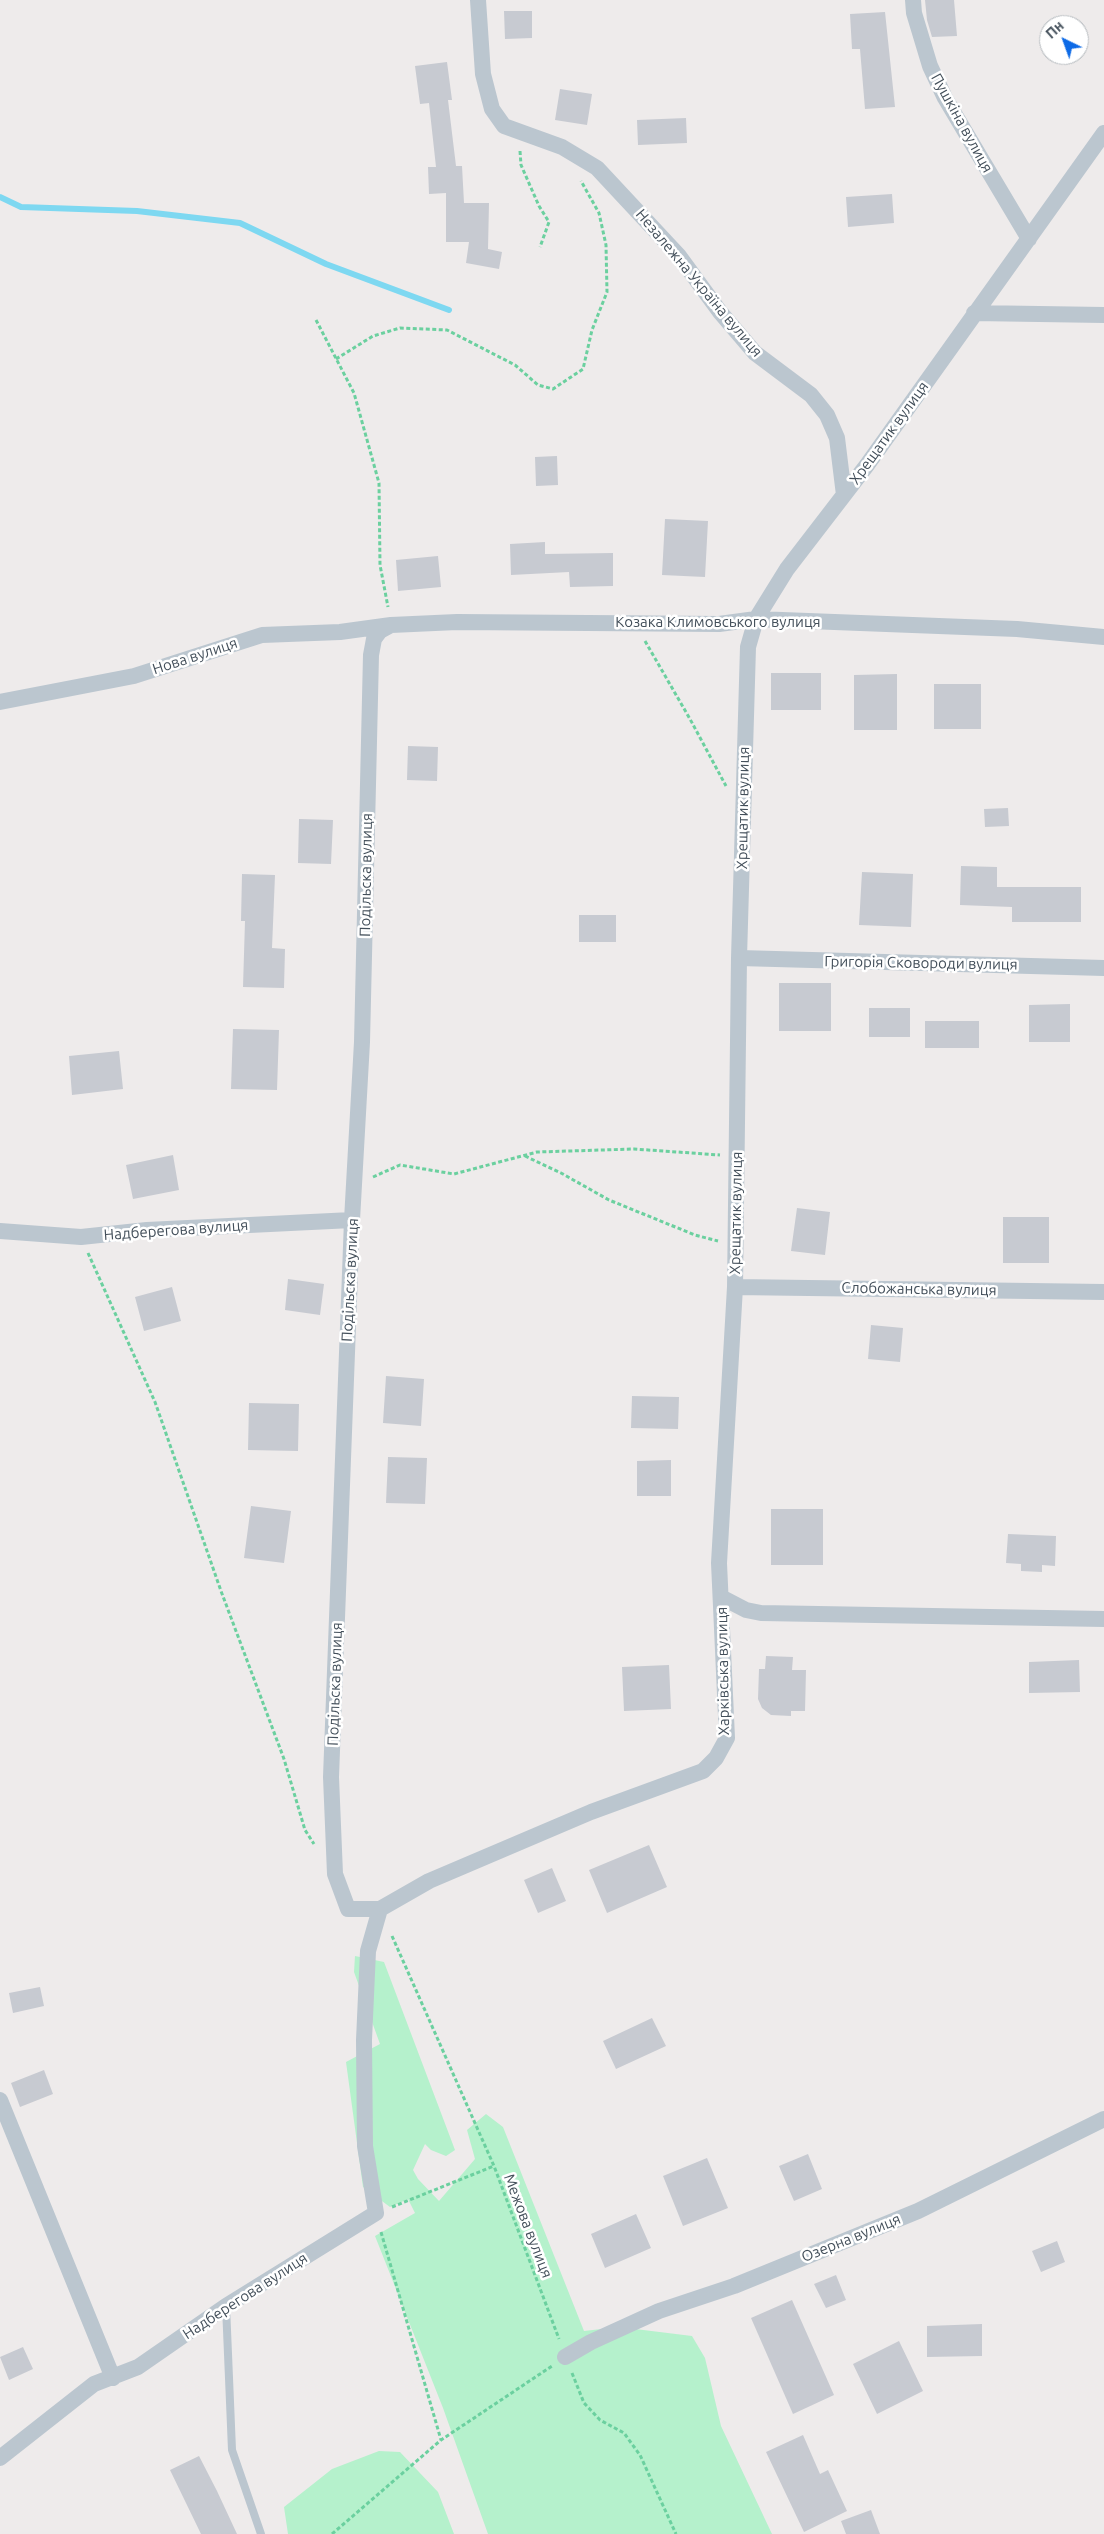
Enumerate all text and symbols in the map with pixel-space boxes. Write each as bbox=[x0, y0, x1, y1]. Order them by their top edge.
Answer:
north arrow bbox=[1039, 15, 1089, 65]
text: Пн bbox=[1042, 18, 1067, 42]
street label: Пушкіна вулиця bbox=[927, 70, 997, 176]
street label: Незалежна Україна вулиця bbox=[632, 205, 766, 361]
street label: Хрещатик вулиця bbox=[846, 378, 932, 488]
street label: Козака Климовського вулиця bbox=[615, 613, 821, 631]
street label: Нова вулиця bbox=[150, 634, 240, 678]
street label: Хрещатик вулиця bbox=[733, 747, 753, 869]
street label: Подільска вулиця bbox=[356, 813, 376, 937]
street label: Григорія Сковороди вулиця bbox=[824, 952, 1018, 974]
street label: Хрещатик вулиця bbox=[726, 1152, 746, 1274]
street label: Надберегова вулиця bbox=[103, 1216, 249, 1244]
street label: Подільска вулиця bbox=[338, 1218, 362, 1342]
street label: Слобожанська вулиця bbox=[841, 1279, 997, 1299]
street label: Харківська вулиця bbox=[713, 1607, 733, 1735]
street label: Подільска вулиця bbox=[324, 1622, 346, 1746]
street label: Межова вулиця bbox=[500, 2171, 556, 2281]
street label: Озерна вулиця bbox=[799, 2210, 903, 2266]
street label: Надберегова вулиця bbox=[179, 2249, 311, 2343]

